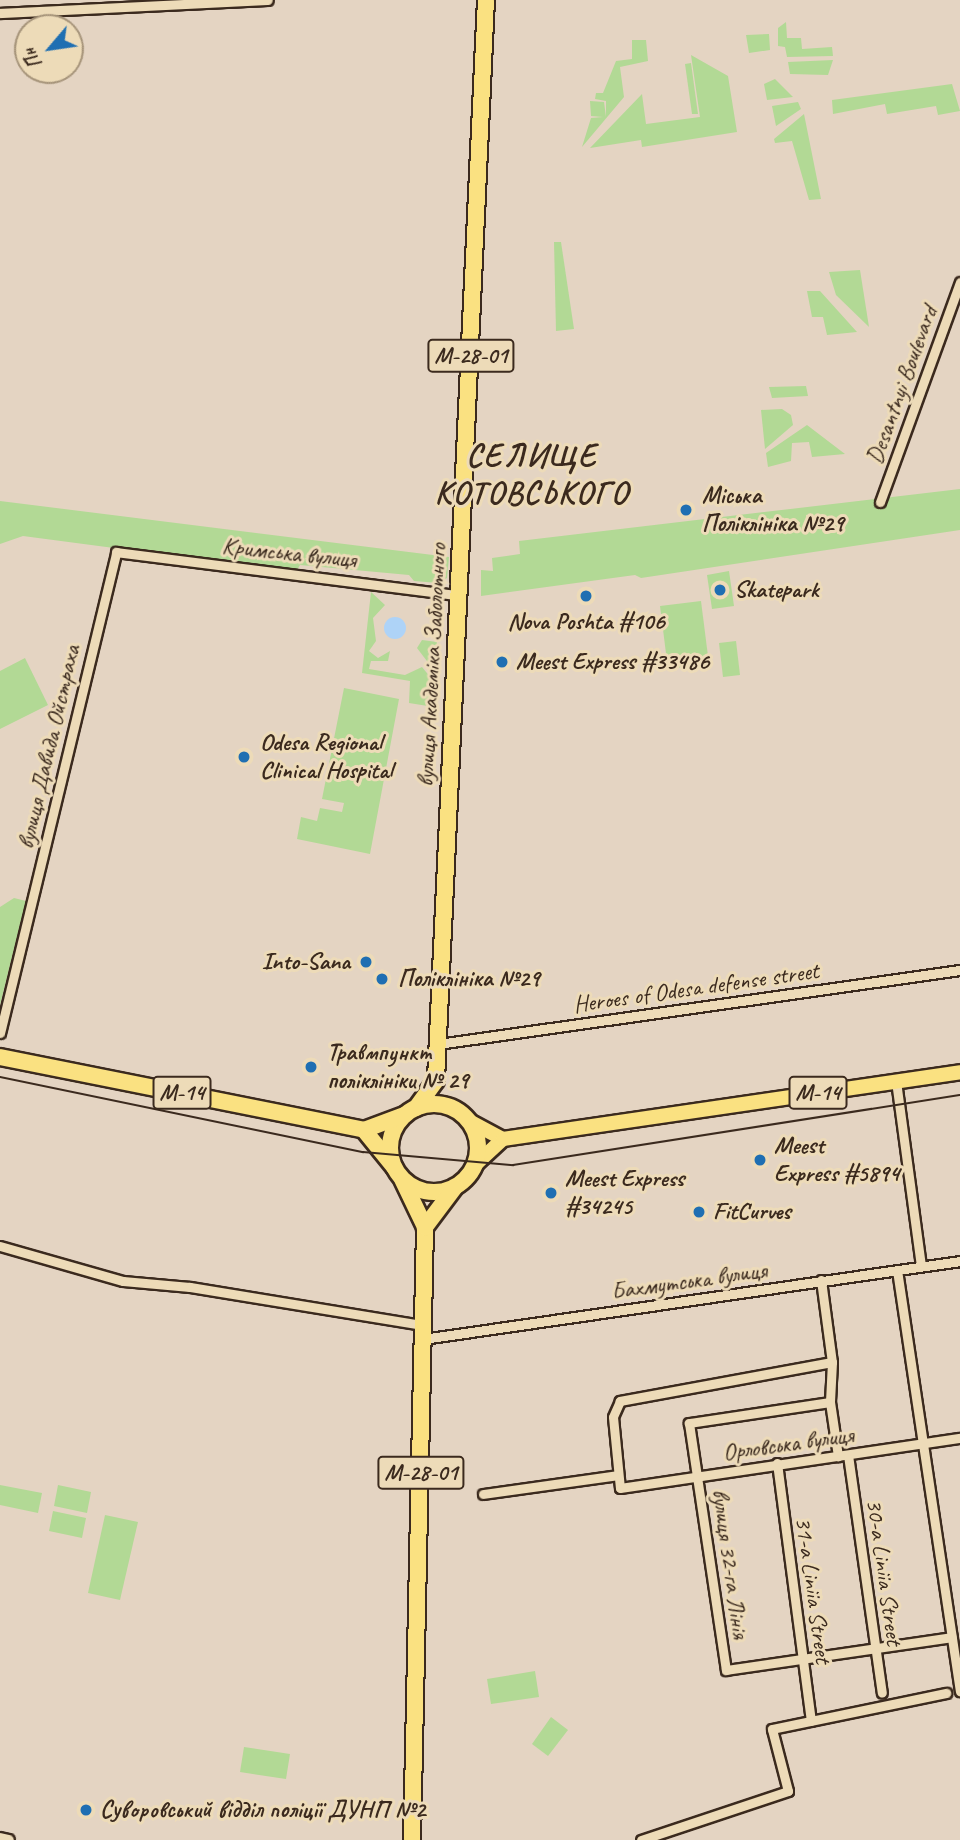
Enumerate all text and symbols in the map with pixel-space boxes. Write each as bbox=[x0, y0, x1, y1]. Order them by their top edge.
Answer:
north arrow bbox=[14, 14, 84, 84]
text: Пн bbox=[17, 44, 48, 73]
street label: Desantnyi Boulevard bbox=[860, 302, 944, 468]
road number: М-28-01 bbox=[427, 336, 515, 376]
district label: СЕЛИЩЕ КОТОВСЬКОГО bbox=[432, 438, 632, 513]
place label: Міська Поліклініка №29 bbox=[702, 482, 843, 538]
marker: Міська Поліклініка №29 bbox=[676, 500, 696, 520]
street label: Кримська вулиця bbox=[220, 532, 358, 574]
street label: вулиця Академіка Заболотного bbox=[411, 541, 453, 789]
place label: Skatepark bbox=[734, 576, 819, 604]
marker: Skatepark bbox=[712, 582, 728, 598]
marker: Nova Poshta #106 bbox=[578, 588, 594, 604]
place label: Nova Poshta #106 bbox=[508, 608, 664, 636]
street label: вулиця Давида Ойстраха bbox=[12, 642, 86, 852]
place label: Meest Express #33486 bbox=[516, 648, 709, 676]
marker: Meest Express #33486 bbox=[494, 654, 510, 670]
place label: Odesa Regional Clinical Hospital bbox=[260, 729, 392, 785]
marker: Odesa Regional Clinical Hospital bbox=[234, 747, 254, 767]
place label: Into-Sana bbox=[262, 948, 350, 976]
marker: Into-Sana bbox=[356, 952, 376, 972]
street label: Heroes of Odesa defense street bbox=[572, 957, 820, 1019]
place label: Поліклініка №29 bbox=[398, 965, 539, 993]
marker: Поліклініка №29 bbox=[372, 969, 392, 989]
place label: Травмпункт поліклініки № 29 bbox=[327, 1039, 468, 1095]
marker: Травмпункт поліклініки № 29 bbox=[301, 1057, 321, 1077]
road number: М-14 bbox=[152, 1074, 212, 1112]
road number: М-14 bbox=[788, 1074, 848, 1112]
place label: Meest Express #5894 bbox=[774, 1132, 900, 1188]
marker: Meest Express #5894 bbox=[752, 1152, 768, 1168]
place label: Meest Express #34245 bbox=[565, 1165, 684, 1221]
marker: Meest Express #34245 bbox=[543, 1185, 559, 1201]
place label: FitCurves bbox=[713, 1198, 791, 1226]
marker: FitCurves bbox=[691, 1204, 707, 1220]
street label: Бахмутська вулиця bbox=[609, 1256, 769, 1306]
street label: Орловська вулиця bbox=[720, 1420, 856, 1468]
road number: М-28-01 bbox=[377, 1454, 465, 1492]
street label: вулиця 32-га Лінія bbox=[705, 1487, 755, 1641]
street label: 30-a Liniia Street bbox=[859, 1496, 909, 1648]
street label: 31-a Liniia Street bbox=[788, 1514, 838, 1666]
place label: Суворовський відділ поліції ДУНП №2 bbox=[100, 1796, 424, 1824]
marker: Суворовський відділ поліції ДУНП №2 bbox=[78, 1802, 94, 1818]

